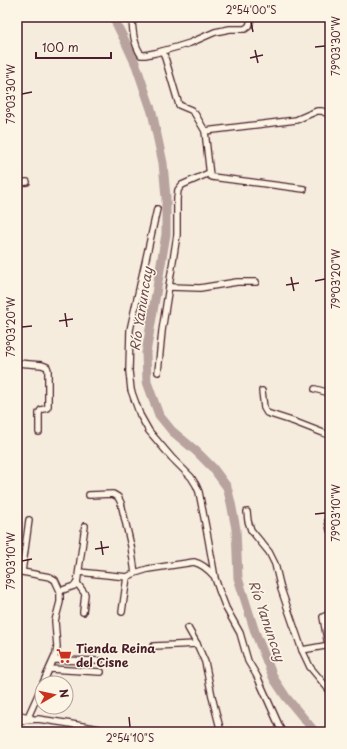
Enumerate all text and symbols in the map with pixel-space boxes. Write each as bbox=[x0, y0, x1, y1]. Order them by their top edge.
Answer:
text: 2°54'00"S bbox=[225, 2, 277, 17]
text: 79°03'30"W bbox=[328, 15, 343, 76]
scale bar bbox=[36, 34, 111, 60]
text: 100 m bbox=[42, 38, 79, 56]
text: 79°03'30"W bbox=[3, 63, 18, 124]
text: 79°03'20"W bbox=[328, 248, 343, 309]
water label: Río Yanuncay bbox=[125, 264, 157, 352]
text: 79°03'20"W bbox=[3, 296, 18, 357]
text: 79°03'10"W bbox=[328, 483, 343, 542]
text: 79°03'10"W bbox=[3, 531, 18, 590]
water label: Río Yanuncay bbox=[245, 578, 291, 665]
place label: Tienda Reina del Cisne bbox=[76, 639, 156, 671]
supermarket icon: Tienda Reina del Cisne bbox=[55, 647, 73, 665]
north arrow bbox=[34, 675, 74, 715]
text: N bbox=[55, 688, 73, 699]
text: 2°54'10"S bbox=[106, 730, 154, 745]

